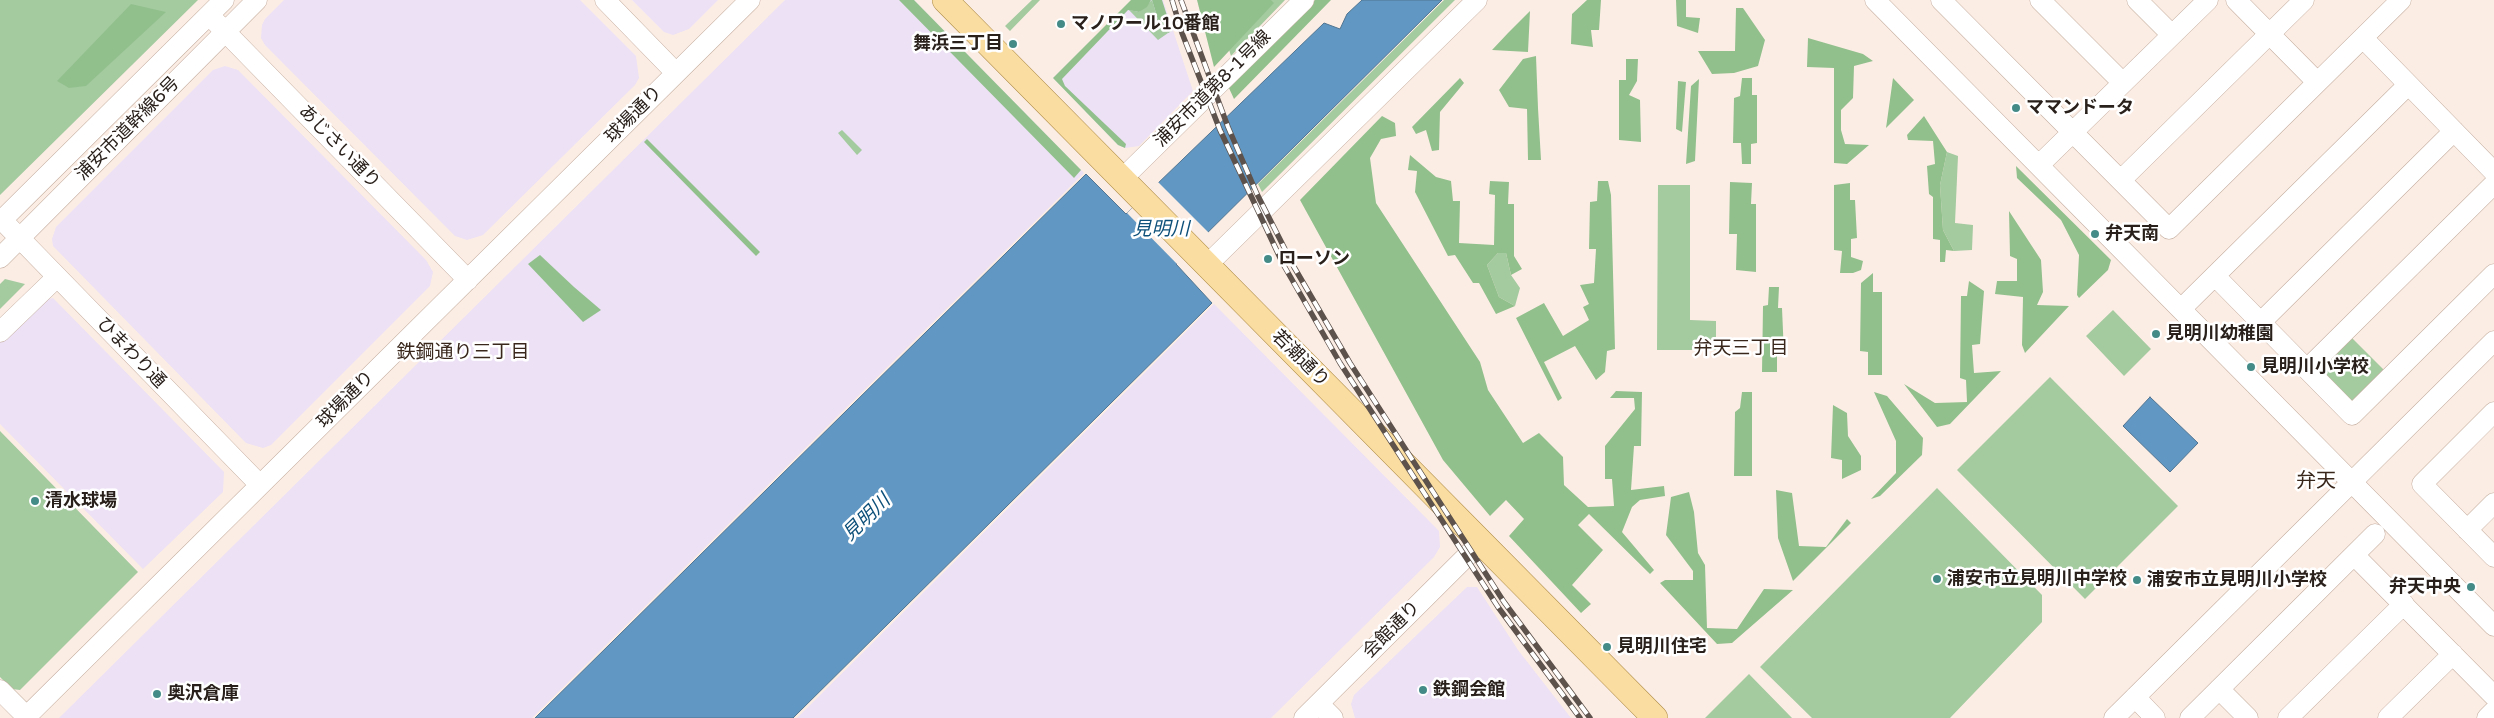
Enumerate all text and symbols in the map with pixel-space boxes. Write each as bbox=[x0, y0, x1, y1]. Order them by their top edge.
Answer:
place label: マノワール10番館 bbox=[1071, 13, 1220, 35]
marker: マノワール10番館 bbox=[1055, 18, 1067, 30]
street label: 浦安市道第8-1号線 bbox=[1150, 26, 1276, 152]
place label: 舞浜三丁目 bbox=[913, 33, 1003, 55]
marker: 舞浜三丁目 bbox=[1007, 38, 1019, 50]
street label: 浦安市道幹線6号 bbox=[72, 73, 184, 185]
street label: 球場通り bbox=[601, 82, 667, 148]
place label: ママンドータ bbox=[2026, 97, 2134, 119]
street label: あじさい通り bbox=[294, 101, 384, 193]
marker: ママンドータ bbox=[2010, 102, 2022, 114]
water label: 見明川 bbox=[1133, 219, 1189, 241]
place label: 弁天南 bbox=[2105, 223, 2159, 245]
marker: 弁天南 bbox=[2089, 228, 2101, 240]
place label: ローソン bbox=[1278, 248, 1350, 270]
marker: ローソン bbox=[1262, 253, 1274, 265]
street label: ひまわり通 bbox=[92, 313, 170, 393]
place label: 見明川幼稚園 bbox=[2166, 323, 2274, 345]
street label: 若潮通り bbox=[1267, 326, 1333, 392]
marker: 見明川幼稚園 bbox=[2150, 328, 2162, 340]
district label: 弁天三丁目 bbox=[1694, 338, 1788, 360]
district label: 鉄鋼通り三丁目 bbox=[397, 342, 529, 364]
place label: 見明川小学校 bbox=[2261, 356, 2369, 378]
marker: 見明川小学校 bbox=[2245, 361, 2257, 373]
street label: 球場通り bbox=[313, 367, 379, 433]
district label: 弁天 bbox=[2296, 470, 2336, 494]
place label: 清水球場 bbox=[45, 490, 117, 512]
water label: 見明川 bbox=[839, 490, 895, 546]
marker: 清水球場 bbox=[29, 495, 41, 507]
place label: 浦安市立見明川中学校 bbox=[1947, 568, 2127, 590]
place label: 浦安市立見明川小学校 bbox=[2147, 569, 2327, 591]
marker: 浦安市立見明川中学校 bbox=[1931, 573, 1943, 585]
marker: 浦安市立見明川小学校 bbox=[2131, 574, 2143, 586]
place label: 弁天中央 bbox=[2389, 576, 2461, 598]
marker: 弁天中央 bbox=[2465, 581, 2477, 593]
street label: 会館通り bbox=[1359, 597, 1425, 663]
place label: 見明川住宅 bbox=[1617, 636, 1707, 658]
marker: 見明川住宅 bbox=[1601, 641, 1613, 653]
place label: 鉄鋼会館 bbox=[1433, 679, 1505, 701]
place label: 奥沢倉庫 bbox=[167, 683, 239, 705]
marker: 鉄鋼会館 bbox=[1417, 684, 1429, 696]
marker: 奥沢倉庫 bbox=[151, 688, 163, 700]

